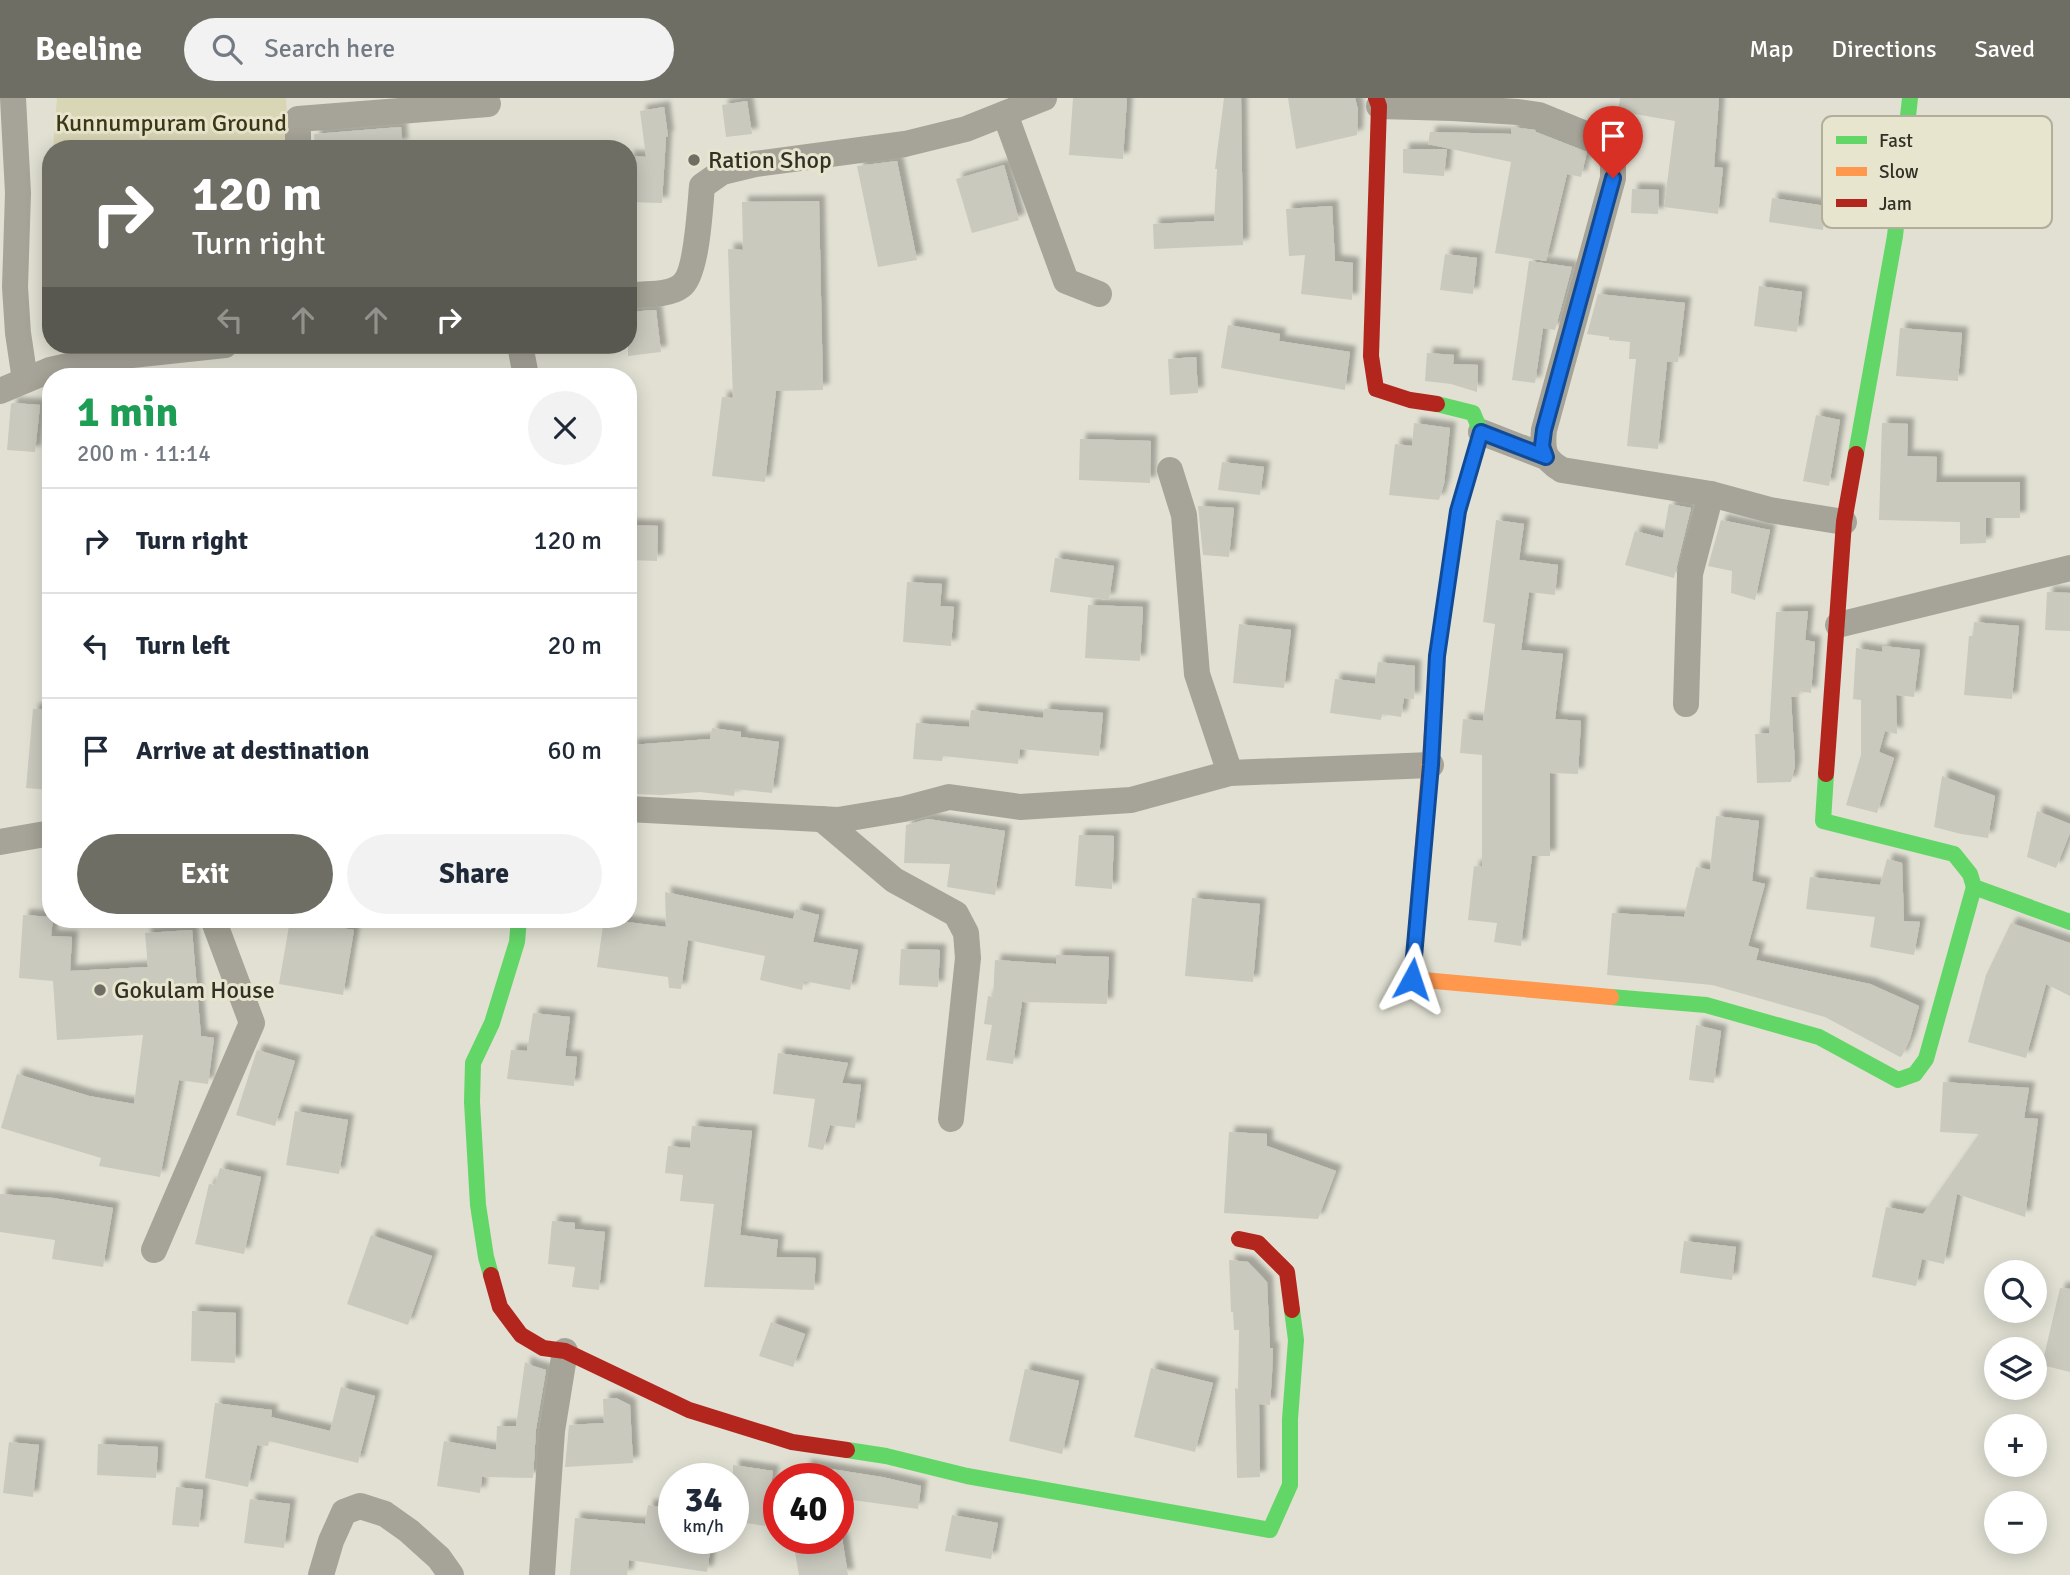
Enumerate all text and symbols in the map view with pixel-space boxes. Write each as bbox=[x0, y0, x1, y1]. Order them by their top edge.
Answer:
search box bbox=[184, 18, 674, 81]
text: Beeline bbox=[35, 29, 142, 70]
icon: search bbox=[208, 30, 246, 68]
text: Search here bbox=[264, 33, 395, 65]
text: Map bbox=[1749, 34, 1794, 64]
text: Directions bbox=[1832, 34, 1937, 64]
text: Saved bbox=[1975, 34, 2035, 64]
pin bbox=[1583, 106, 1643, 178]
park label: Kunnumpuram Ground bbox=[55, 108, 287, 138]
legend bbox=[1822, 116, 2052, 228]
icon: arrive bbox=[1594, 117, 1632, 155]
text: Fast bbox=[1879, 129, 1913, 153]
place label: Ration Shop bbox=[708, 145, 832, 175]
marker: Ration Shop bbox=[686, 152, 702, 168]
text: Slow bbox=[1879, 160, 1919, 184]
text: 120 m bbox=[192, 164, 322, 224]
icon: right bbox=[77, 168, 168, 259]
text: Jam bbox=[1879, 192, 1912, 216]
text: Turn right bbox=[192, 224, 325, 263]
icon: left bbox=[211, 301, 249, 339]
icon: ahead bbox=[284, 301, 322, 339]
icon: ahead bbox=[357, 301, 395, 339]
icon: right bbox=[430, 301, 468, 339]
text: 1 min bbox=[77, 387, 178, 438]
button: close bbox=[528, 391, 602, 465]
text: 200 m · 11:14 bbox=[77, 439, 211, 468]
icon: right bbox=[77, 522, 115, 560]
text: Turn right bbox=[136, 525, 248, 557]
text: 120 m bbox=[533, 525, 602, 557]
icon: left bbox=[77, 627, 115, 665]
text: Turn left bbox=[136, 630, 230, 662]
text: 20 m bbox=[547, 630, 602, 662]
icon: arrive bbox=[77, 732, 115, 770]
text: Arrive at destination bbox=[136, 735, 369, 767]
text: 60 m bbox=[547, 735, 602, 767]
button: Exit bbox=[77, 834, 333, 914]
button: Share bbox=[347, 834, 602, 914]
position arrow bbox=[1375, 942, 1449, 1016]
place label: Gokulam House bbox=[114, 975, 275, 1005]
marker: Gokulam House bbox=[92, 982, 108, 998]
map controls bbox=[1984, 1260, 2047, 1554]
button: search bbox=[1984, 1260, 2047, 1323]
button: layers bbox=[1984, 1337, 2047, 1400]
button: + bbox=[1984, 1414, 2047, 1477]
speed limit sign: 40 bbox=[763, 1463, 854, 1554]
text: 34 bbox=[685, 1478, 722, 1521]
button: − bbox=[1984, 1491, 2047, 1554]
text: km/h bbox=[683, 1515, 724, 1537]

